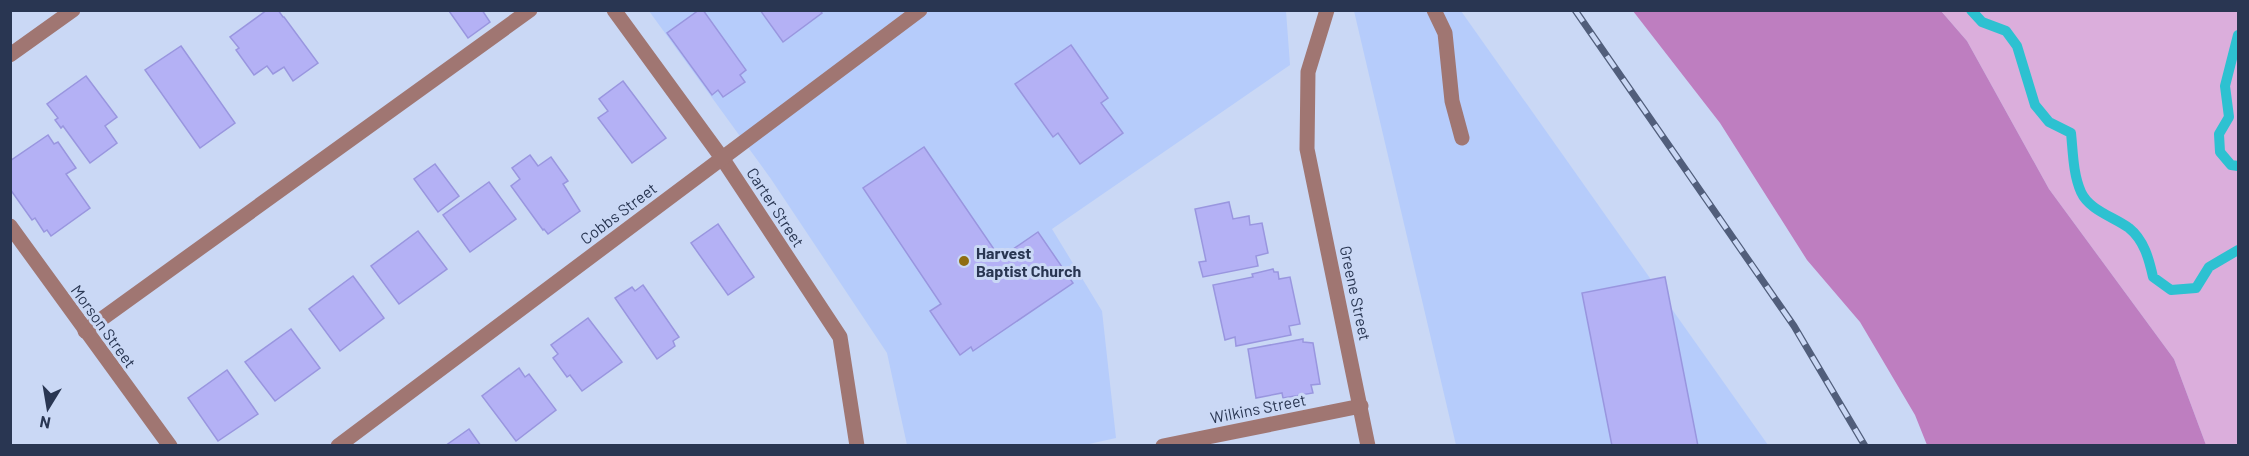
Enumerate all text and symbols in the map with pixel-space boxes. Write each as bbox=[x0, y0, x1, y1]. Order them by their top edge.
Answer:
street label: Carter Street bbox=[743, 164, 809, 250]
street label: Cobbs Street bbox=[576, 178, 660, 248]
place label: Harvest Baptist Church bbox=[976, 243, 1081, 280]
street label: Greene Street bbox=[1337, 244, 1375, 342]
marker: Harvest Baptist Church bbox=[957, 254, 971, 268]
street label: Morson Street bbox=[68, 281, 140, 371]
north arrow bbox=[18, 378, 78, 438]
street label: Wilkins Street bbox=[1209, 389, 1307, 427]
text: N bbox=[38, 413, 52, 434]

